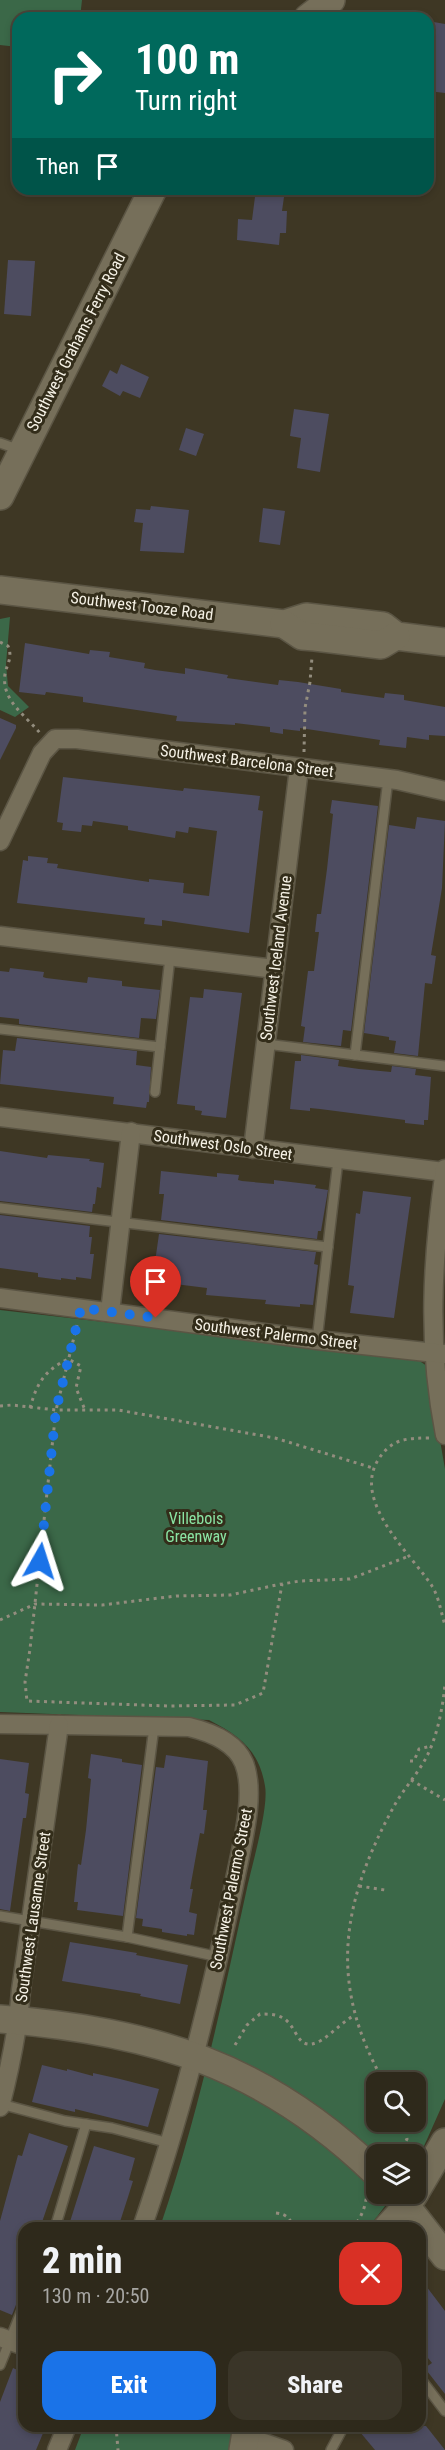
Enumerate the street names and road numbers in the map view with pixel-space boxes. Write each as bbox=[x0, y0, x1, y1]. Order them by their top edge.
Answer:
street label: Southwest Grahams Ferry Road bbox=[23, 250, 129, 434]
street label: Southwest Tooze Road bbox=[70, 588, 214, 624]
street label: Southwest Barcelona Street bbox=[159, 741, 335, 781]
street label: Southwest Iceland Avenue bbox=[256, 875, 296, 1041]
street label: Southwest Oslo Street bbox=[152, 1126, 294, 1164]
street label: Southwest Palermo Street bbox=[194, 1315, 359, 1353]
street label: Southwest Palermo Street bbox=[206, 1807, 256, 1971]
street label: Southwest Lausanne Street bbox=[12, 1830, 54, 2004]

